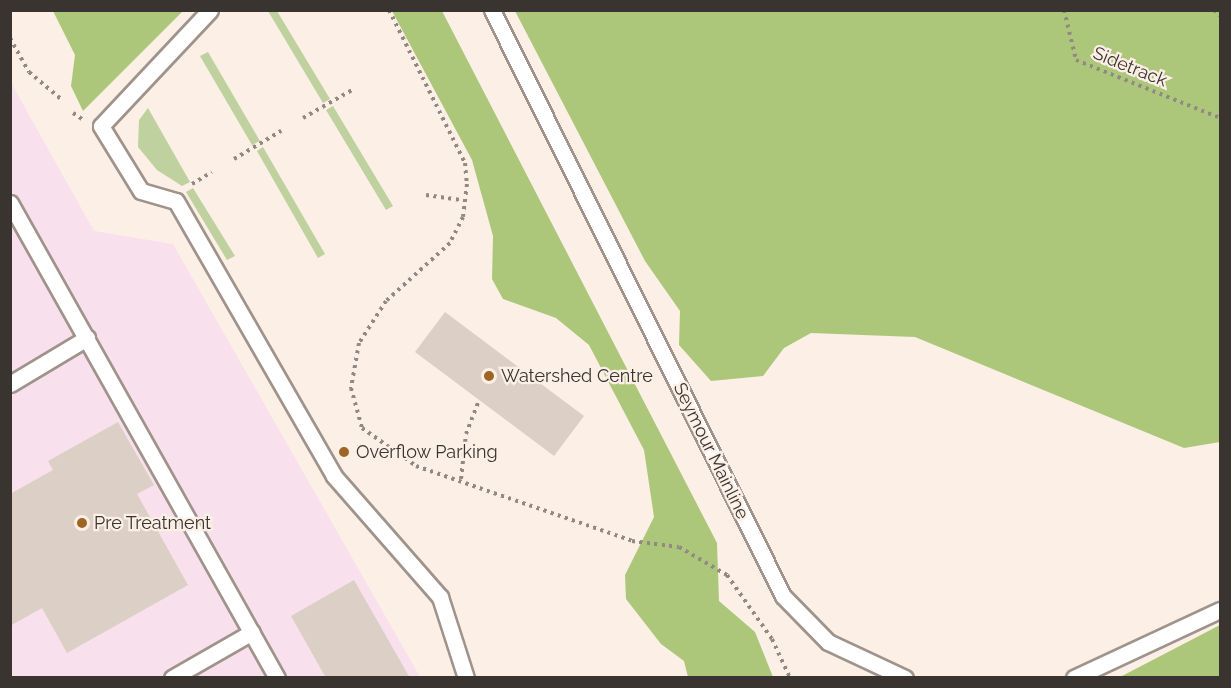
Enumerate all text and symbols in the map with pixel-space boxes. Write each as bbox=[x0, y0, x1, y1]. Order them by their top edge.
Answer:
street label: Sidetrack bbox=[1090, 42, 1170, 92]
place label: Watershed Centre bbox=[501, 365, 653, 387]
marker: Watershed Centre bbox=[482, 369, 496, 383]
street label: Seymour Mainline bbox=[668, 379, 754, 523]
place label: Overflow Parking bbox=[356, 441, 498, 463]
marker: Overflow Parking bbox=[337, 445, 351, 459]
place label: Pre Treatment bbox=[94, 512, 212, 534]
marker: Pre Treatment bbox=[75, 516, 89, 530]

